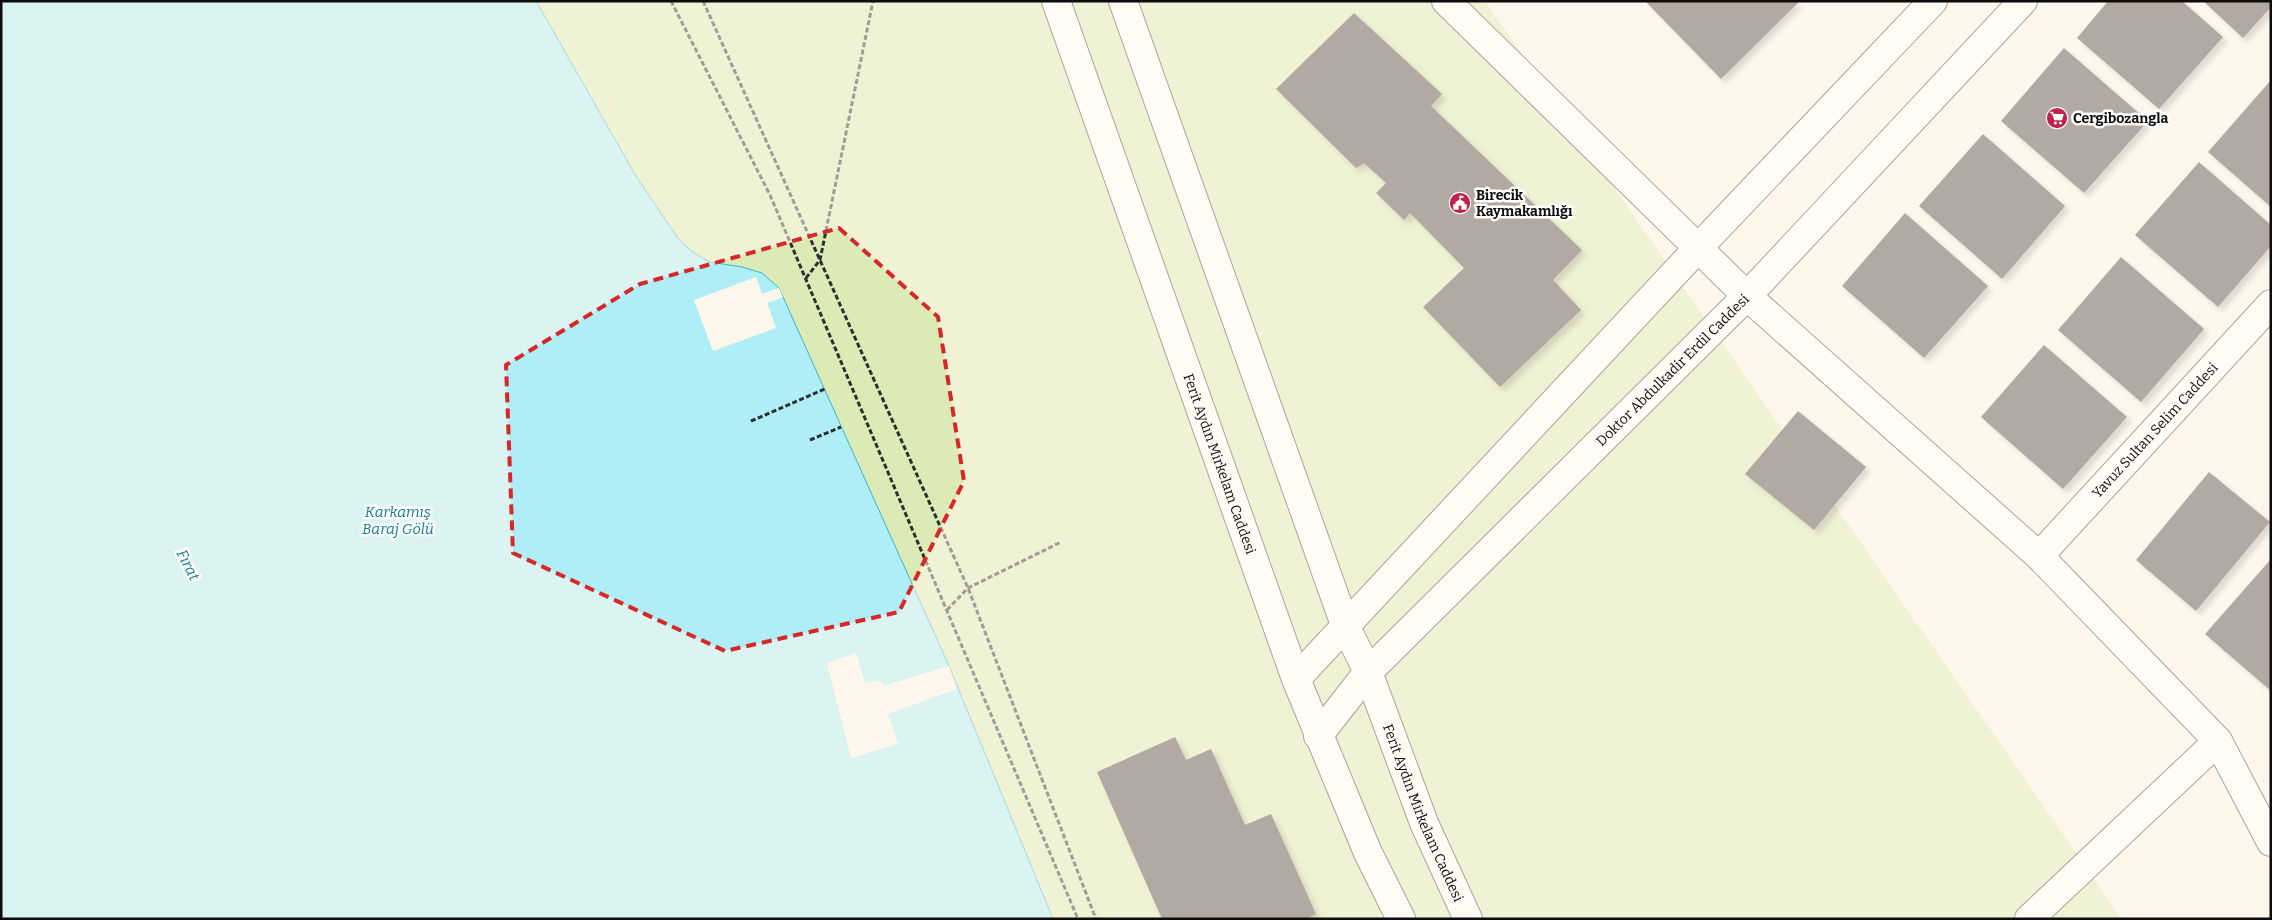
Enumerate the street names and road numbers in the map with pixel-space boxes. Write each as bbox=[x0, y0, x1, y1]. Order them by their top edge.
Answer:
street label: Doktor Abdulkadir Erdil Caddesi bbox=[1593, 291, 1753, 450]
street label: Yavuz Sultan Selim Caddesi bbox=[2089, 359, 2222, 502]
street label: Ferit Aydın Mirkelam Caddesi bbox=[1180, 371, 1259, 557]
street label: Ferit Aydın Mirkelam Caddesi bbox=[1379, 722, 1467, 905]

